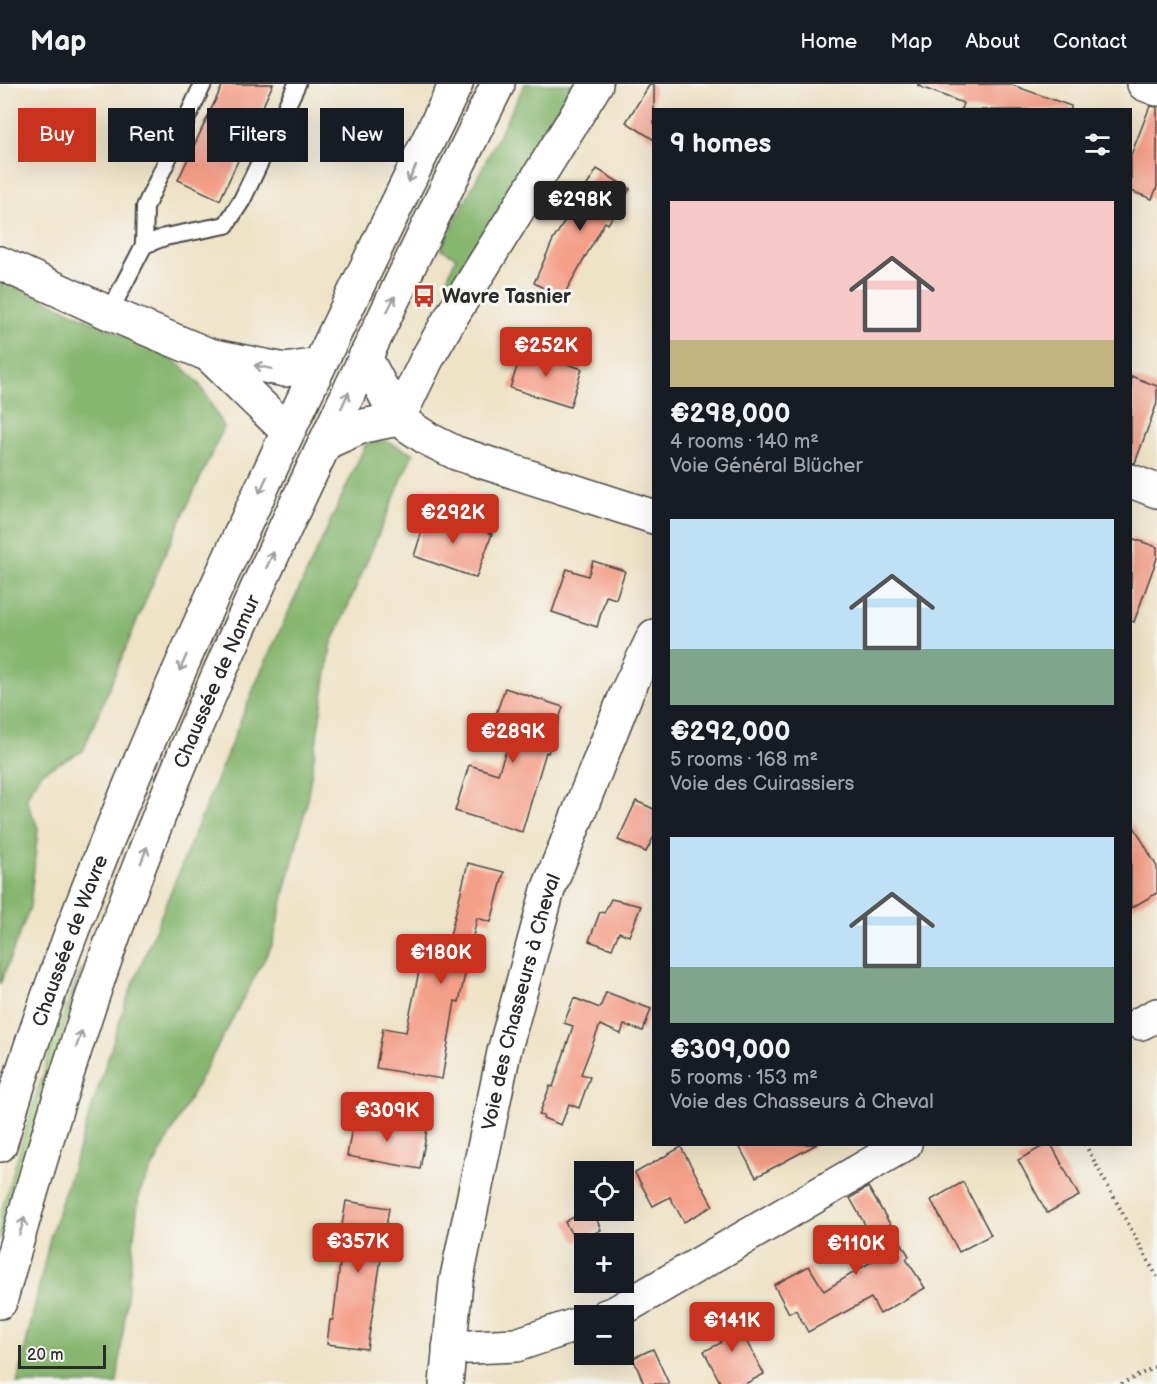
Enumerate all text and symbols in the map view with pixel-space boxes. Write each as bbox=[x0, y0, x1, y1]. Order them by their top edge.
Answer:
text: Map bbox=[30, 25, 86, 58]
text: Home bbox=[800, 29, 857, 54]
text: Map bbox=[890, 29, 932, 54]
text: About bbox=[965, 29, 1020, 54]
text: Contact bbox=[1053, 29, 1127, 54]
chip: Buy bbox=[18, 108, 96, 162]
chip: Rent bbox=[108, 108, 195, 162]
chip: Filters bbox=[207, 108, 308, 162]
chip: New bbox=[320, 108, 404, 162]
icon: filters bbox=[1081, 128, 1114, 161]
text: 9 homes bbox=[670, 129, 771, 160]
one-way arrow bbox=[405, 165, 417, 183]
pin: €298K bbox=[538, 181, 622, 232]
text: €298K bbox=[548, 188, 612, 212]
icon: home bbox=[838, 240, 946, 348]
bus stop icon: Wavre Tasnier bbox=[411, 283, 437, 309]
place label: Wavre Tasnier bbox=[442, 285, 572, 309]
one-way arrow bbox=[385, 295, 397, 313]
pin: €252K bbox=[504, 327, 588, 378]
text: €252K bbox=[514, 334, 578, 358]
one-way arrow bbox=[254, 361, 274, 372]
one-way arrow bbox=[340, 391, 352, 409]
text: €298,000 bbox=[670, 399, 790, 430]
text: 4 rooms · 140 m² bbox=[670, 430, 819, 454]
text: Voie Général Blücher bbox=[670, 454, 863, 478]
one-way arrow bbox=[256, 475, 268, 493]
pin: €292K bbox=[411, 494, 495, 545]
text: €292K bbox=[421, 501, 485, 525]
one-way arrow bbox=[264, 552, 276, 570]
icon: home bbox=[838, 558, 946, 666]
street label: Chaussée de Namur bbox=[169, 591, 266, 772]
one-way arrow bbox=[177, 653, 189, 671]
pin: €289K bbox=[471, 713, 555, 764]
text: €292,000 bbox=[670, 717, 790, 748]
text: €289K bbox=[481, 720, 545, 744]
text: 5 rooms · 168 m² bbox=[670, 748, 818, 772]
text: Voie des Cuirassiers bbox=[670, 772, 854, 796]
one-way arrow bbox=[139, 847, 150, 865]
street label: Chaussée de Wavre bbox=[27, 851, 113, 1030]
street label: Voie des Chasseurs à Cheval bbox=[477, 870, 566, 1132]
icon: home bbox=[838, 876, 946, 984]
pin: €180K bbox=[399, 934, 483, 985]
text: €180K bbox=[410, 941, 472, 965]
one-way arrow bbox=[74, 1030, 85, 1049]
text: €309,000 bbox=[670, 1035, 791, 1066]
text: 5 rooms · 153 m² bbox=[670, 1066, 818, 1090]
text: Voie des Chasseurs à Cheval bbox=[670, 1090, 934, 1114]
pin: €309K bbox=[345, 1092, 429, 1143]
text: €309K bbox=[355, 1099, 419, 1123]
map controls bbox=[574, 1161, 634, 1365]
button: locate bbox=[574, 1161, 634, 1221]
one-way arrow bbox=[17, 1217, 28, 1236]
pin: €357K bbox=[316, 1223, 400, 1274]
pin: €110K bbox=[814, 1225, 898, 1276]
text: €357K bbox=[327, 1230, 389, 1254]
text: €110K bbox=[827, 1232, 885, 1256]
button: + bbox=[574, 1233, 634, 1293]
pin: €141K bbox=[690, 1302, 774, 1353]
button: − bbox=[574, 1305, 634, 1365]
text: €141K bbox=[704, 1309, 760, 1333]
scale bar bbox=[18, 1342, 106, 1370]
text: 20 m bbox=[27, 1346, 63, 1365]

